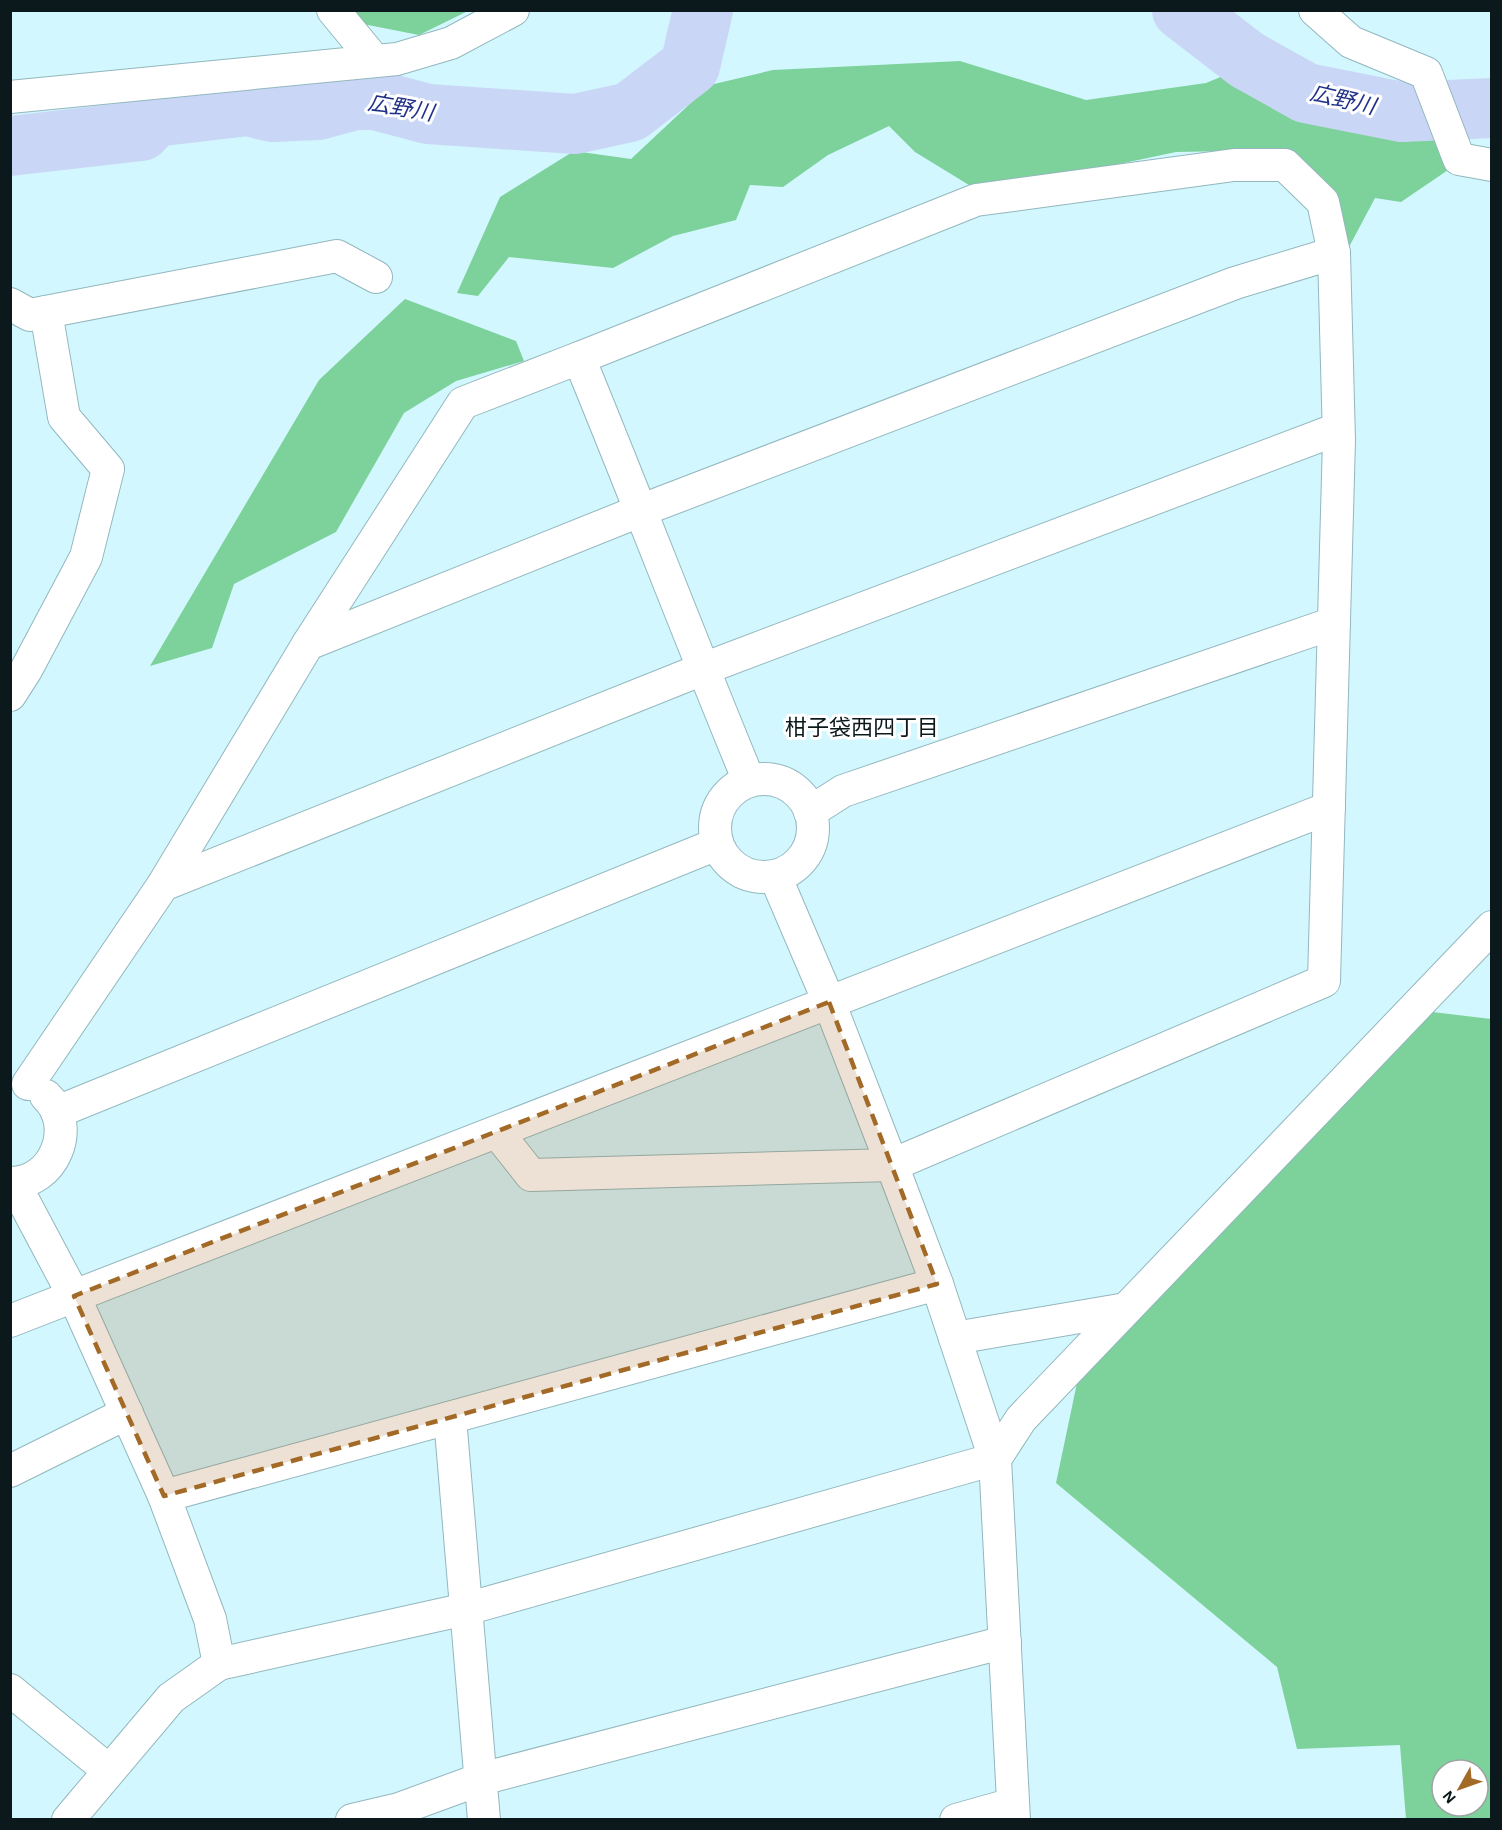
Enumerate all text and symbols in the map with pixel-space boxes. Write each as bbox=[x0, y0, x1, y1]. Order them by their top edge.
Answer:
water label: 広野川 bbox=[1308, 81, 1380, 119]
water label: 広野川 bbox=[366, 90, 437, 125]
district label: 柑子袋西四丁目 bbox=[785, 716, 939, 739]
north arrow bbox=[1430, 1758, 1490, 1818]
text: N bbox=[1440, 1788, 1459, 1806]

